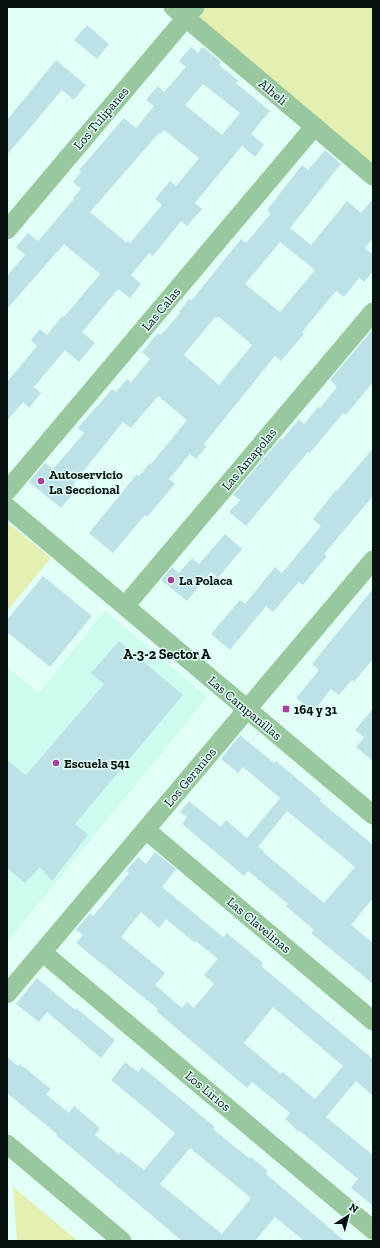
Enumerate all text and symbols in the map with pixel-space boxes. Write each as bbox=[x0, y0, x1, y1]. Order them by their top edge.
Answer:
street label: Alhelí bbox=[256, 76, 290, 108]
street label: Los Tulipanes bbox=[70, 83, 132, 152]
street label: Las Calas bbox=[139, 284, 184, 334]
street label: Las Amapolas bbox=[219, 425, 280, 493]
place label: Autoservicio La Seccional bbox=[49, 467, 123, 497]
marker: Autoservicio La Seccional bbox=[36, 476, 46, 486]
place label: La Polaca bbox=[179, 573, 233, 588]
marker: La Polaca bbox=[166, 575, 176, 585]
district label: A-3-2 Sector A bbox=[123, 646, 211, 663]
street label: Las Campanillas bbox=[205, 673, 285, 743]
place label: 164 y 31 bbox=[294, 702, 338, 717]
marker: 164 y 31 bbox=[281, 704, 291, 714]
street label: Los Geranios bbox=[161, 744, 219, 810]
place label: Escuela 541 bbox=[64, 756, 131, 771]
marker: Escuela 541 bbox=[51, 758, 61, 768]
street label: Las Clavelinas bbox=[224, 894, 294, 956]
street label: Los Lirios bbox=[182, 1068, 234, 1114]
north arrow bbox=[328, 1196, 368, 1236]
text: N bbox=[346, 1201, 361, 1216]

